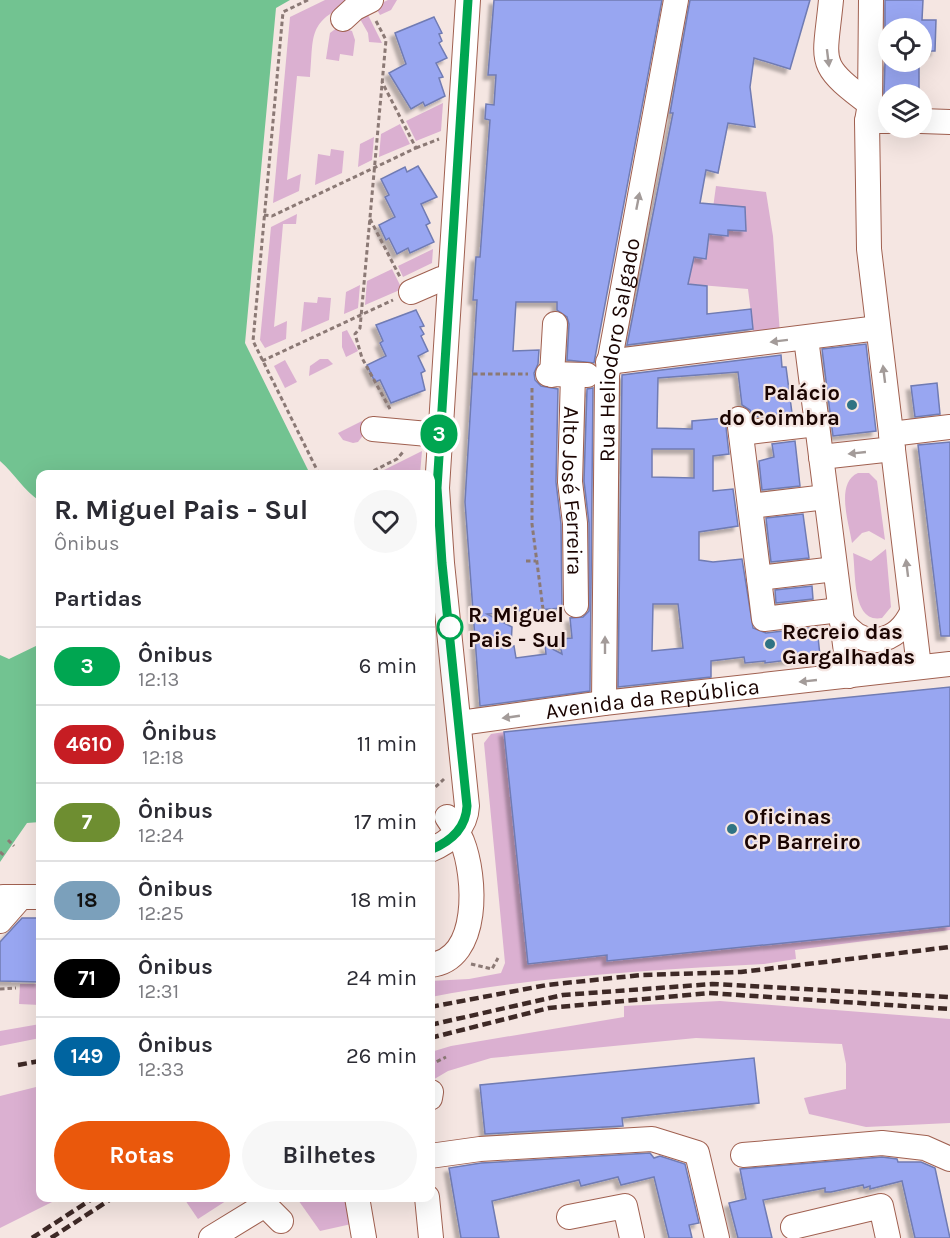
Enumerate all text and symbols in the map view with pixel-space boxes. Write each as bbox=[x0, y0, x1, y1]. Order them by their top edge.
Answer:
map controls bbox=[878, 18, 932, 138]
button: locate bbox=[878, 18, 932, 72]
one-way arrow bbox=[823, 49, 832, 68]
button: layers bbox=[878, 84, 932, 138]
one-way arrow bbox=[634, 191, 643, 210]
street label: Rua Heliodoro Salgado bbox=[594, 236, 646, 462]
one-way arrow bbox=[769, 337, 788, 346]
one-way arrow bbox=[879, 364, 889, 383]
place label: Palácio do Coimbra bbox=[719, 380, 840, 431]
marker: Palácio do Coimbra bbox=[845, 398, 859, 412]
street label: Alto José Ferreira bbox=[556, 406, 588, 576]
line badge: 3 bbox=[420, 414, 458, 454]
text: 3 bbox=[432, 422, 446, 446]
one-way arrow bbox=[847, 448, 866, 458]
button: heart bbox=[354, 490, 417, 553]
text: R. Miguel Pais - Sul bbox=[54, 493, 308, 526]
text: Ônibus bbox=[54, 532, 119, 555]
one-way arrow bbox=[902, 558, 912, 577]
text: Partidas bbox=[54, 586, 142, 612]
place label: R. Miguel Pais - Sul bbox=[468, 602, 566, 653]
marker: R. Miguel Pais - Sul bbox=[437, 614, 463, 640]
place label: Recreio das Gargalhadas bbox=[782, 619, 915, 670]
one-way arrow bbox=[600, 635, 610, 654]
marker: Recreio das Gargalhadas bbox=[763, 637, 777, 651]
text: Ônibus bbox=[138, 642, 213, 668]
text: 6 min bbox=[359, 653, 417, 679]
text: 3 bbox=[80, 654, 94, 678]
text: 12:13 bbox=[138, 668, 179, 691]
street label: Avenida da República bbox=[544, 674, 761, 725]
one-way arrow bbox=[799, 676, 818, 686]
one-way arrow bbox=[501, 712, 520, 721]
text: Ônibus bbox=[142, 720, 217, 746]
text: 11 min bbox=[357, 731, 417, 757]
text: 4610 bbox=[66, 732, 112, 756]
text: 12:18 bbox=[142, 746, 184, 769]
text: Ônibus bbox=[138, 798, 213, 824]
place label: Oficinas CP Barreiro bbox=[744, 804, 861, 855]
text: 17 min bbox=[354, 809, 417, 835]
text: 7 bbox=[82, 810, 92, 834]
marker: Oficinas CP Barreiro bbox=[725, 822, 739, 836]
text: 12:24 bbox=[138, 824, 184, 847]
text: Ônibus bbox=[138, 876, 213, 902]
text: 18 min bbox=[351, 887, 417, 913]
text: 18 bbox=[76, 888, 98, 912]
text: 12:25 bbox=[138, 902, 184, 925]
text: Ônibus bbox=[138, 954, 213, 980]
text: 24 min bbox=[346, 965, 417, 991]
text: 71 bbox=[78, 966, 96, 990]
text: 12:31 bbox=[138, 980, 179, 1003]
text: Ônibus bbox=[138, 1032, 213, 1058]
text: 26 min bbox=[346, 1043, 417, 1069]
text: 149 bbox=[71, 1044, 103, 1068]
text: 12:33 bbox=[138, 1058, 184, 1081]
button: Rotas bbox=[54, 1121, 230, 1190]
button: Bilhetes bbox=[242, 1121, 417, 1190]

